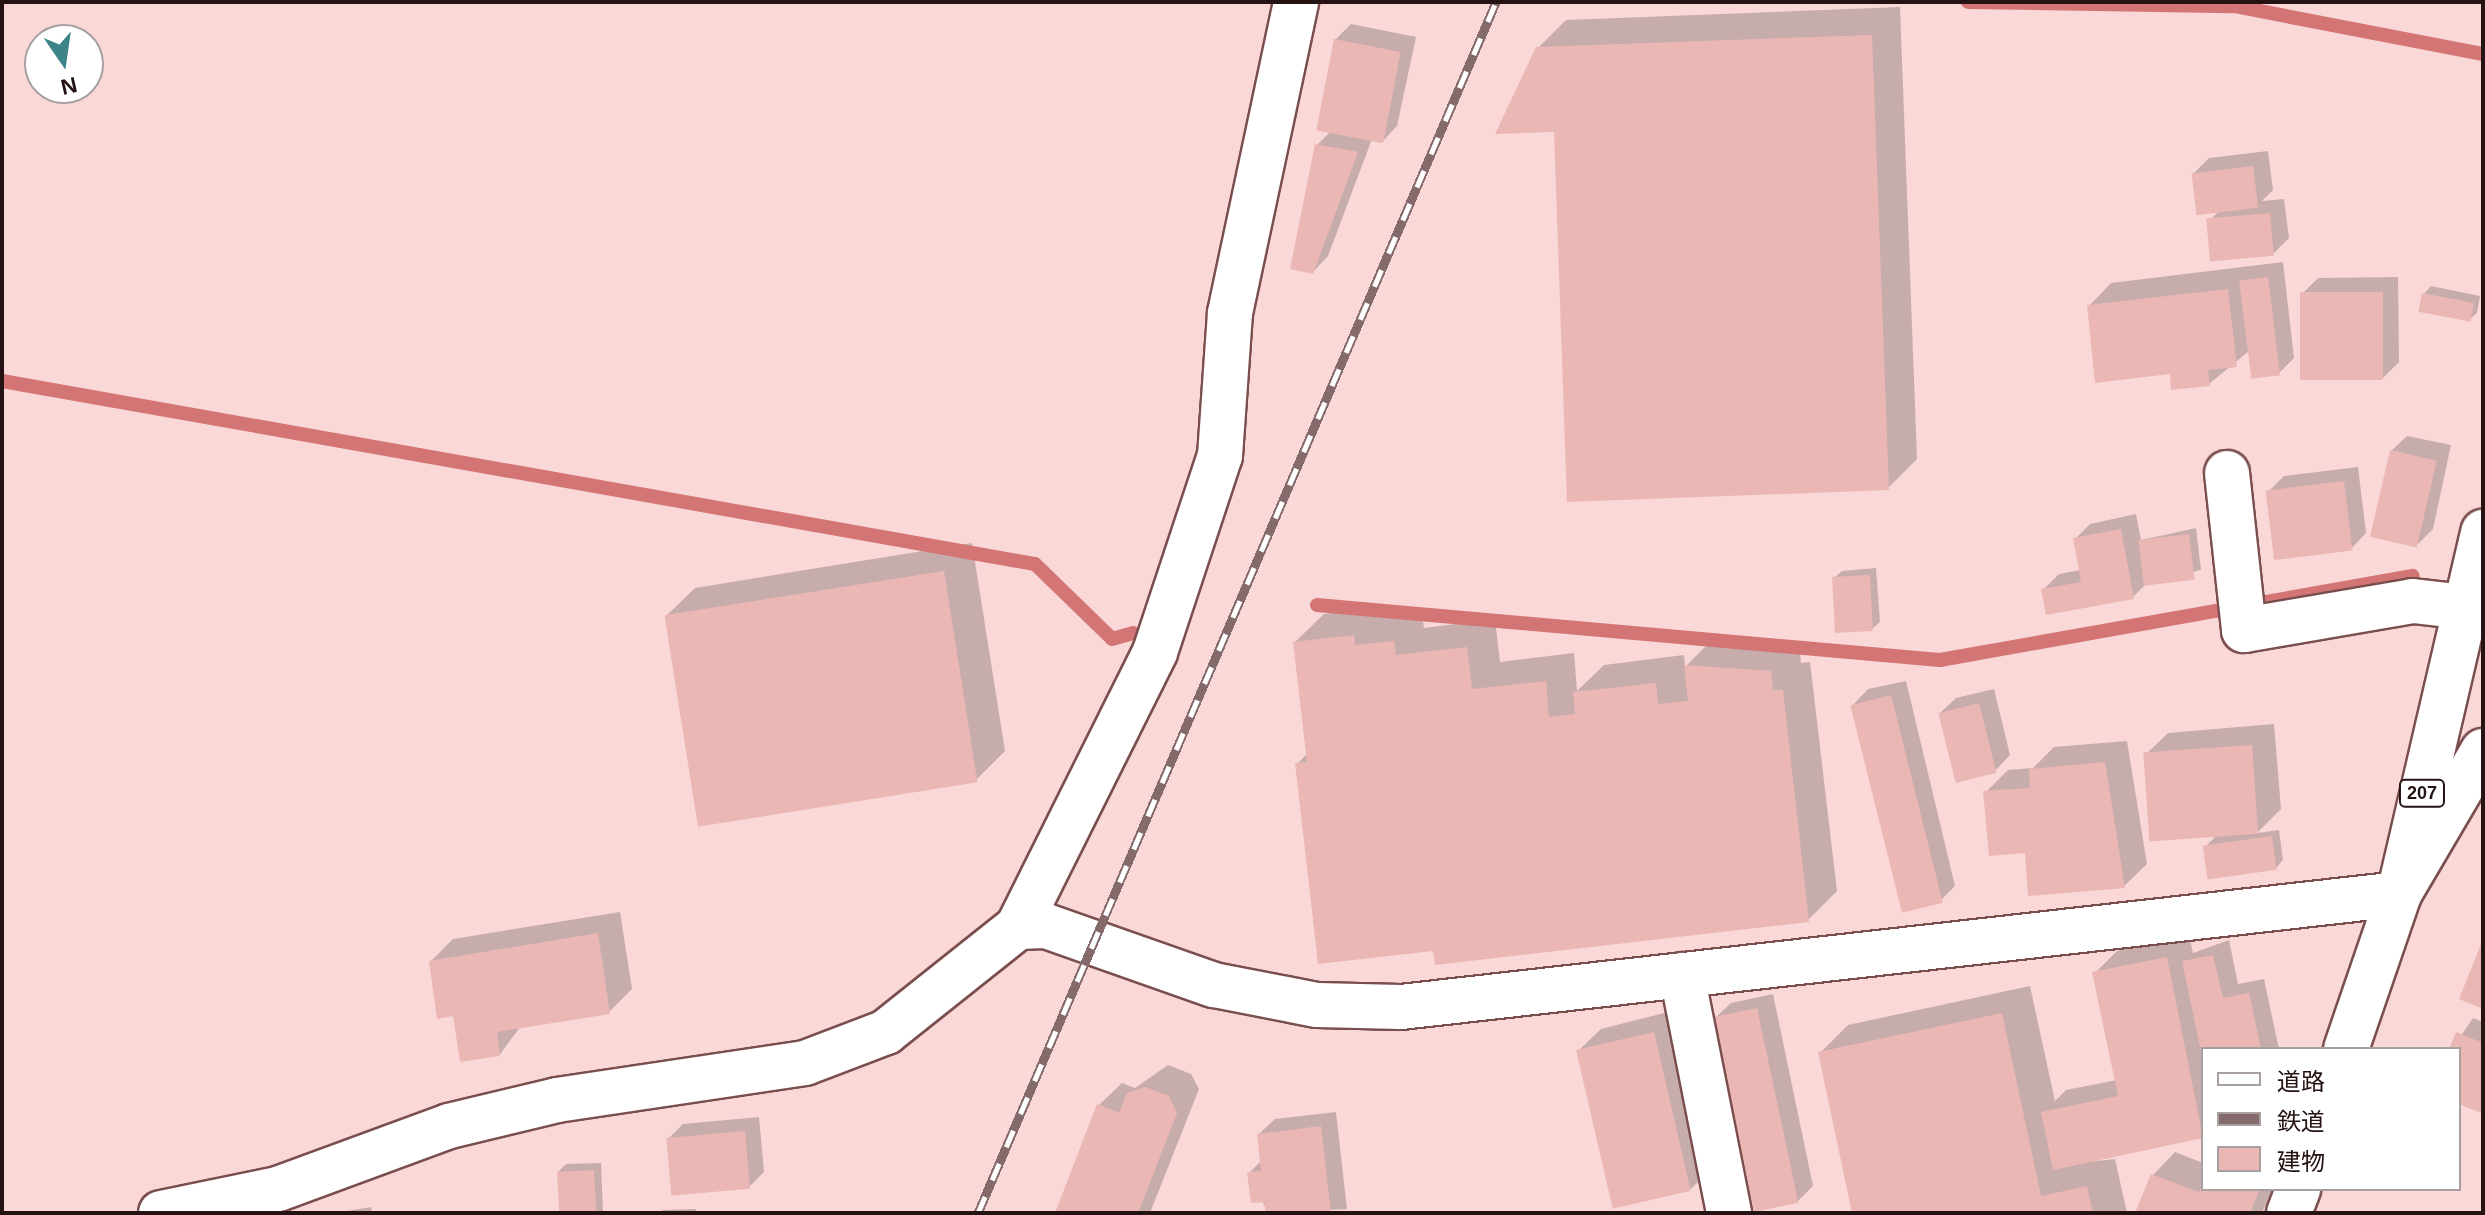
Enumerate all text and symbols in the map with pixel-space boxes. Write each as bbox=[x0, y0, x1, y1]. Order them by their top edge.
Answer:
north arrow bbox=[24, 24, 104, 104]
text: N bbox=[59, 72, 80, 100]
road number: 207 bbox=[2398, 779, 2446, 807]
legend bbox=[2201, 1047, 2461, 1191]
text: 道路 bbox=[2277, 1068, 2325, 1095]
text: 鉄道 bbox=[2277, 1108, 2325, 1135]
text: 建物 bbox=[2277, 1148, 2325, 1175]

